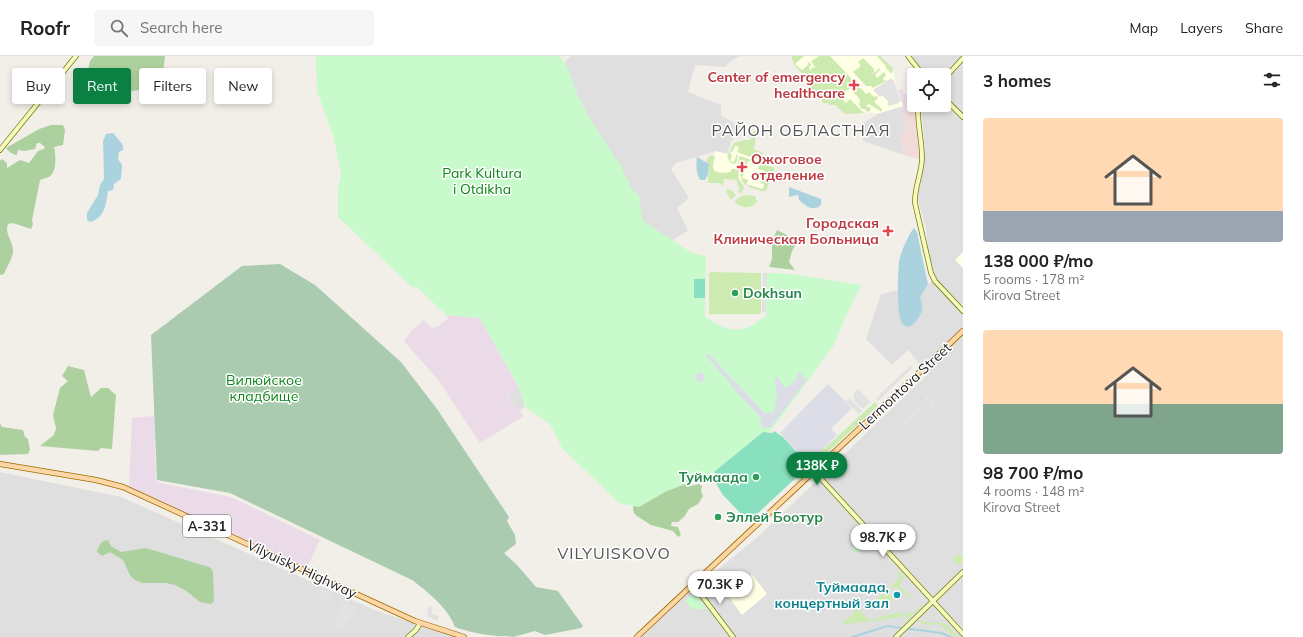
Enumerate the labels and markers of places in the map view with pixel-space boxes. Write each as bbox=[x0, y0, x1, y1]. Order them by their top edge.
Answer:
place label: Center of emergency healthcare bbox=[707, 68, 845, 102]
marker: Center of emergency healthcare bbox=[848, 79, 860, 91]
place label: Ожоговое отделение bbox=[751, 150, 825, 184]
marker: Ожоговое отделение bbox=[736, 161, 748, 173]
place label: Городская Клиническая Больница bbox=[714, 214, 879, 248]
marker: Городская Клиническая Больница bbox=[882, 225, 894, 237]
place label: Dokhsun bbox=[743, 284, 802, 302]
marker: Dokhsun bbox=[730, 288, 740, 298]
pin: 138K ₽ bbox=[784, 452, 850, 486]
place label: Туймаада bbox=[679, 468, 748, 486]
marker: Туймаада bbox=[751, 472, 761, 482]
place label: Эллей Боотур bbox=[726, 508, 823, 526]
marker: Эллей Боотур bbox=[713, 512, 723, 522]
pin: 98.7K ₽ bbox=[846, 524, 920, 558]
pin: 70.3K ₽ bbox=[683, 571, 757, 605]
place label: Туймаада, концертный зал bbox=[775, 578, 889, 612]
marker: Туймаада, концертный зал bbox=[892, 590, 902, 600]

